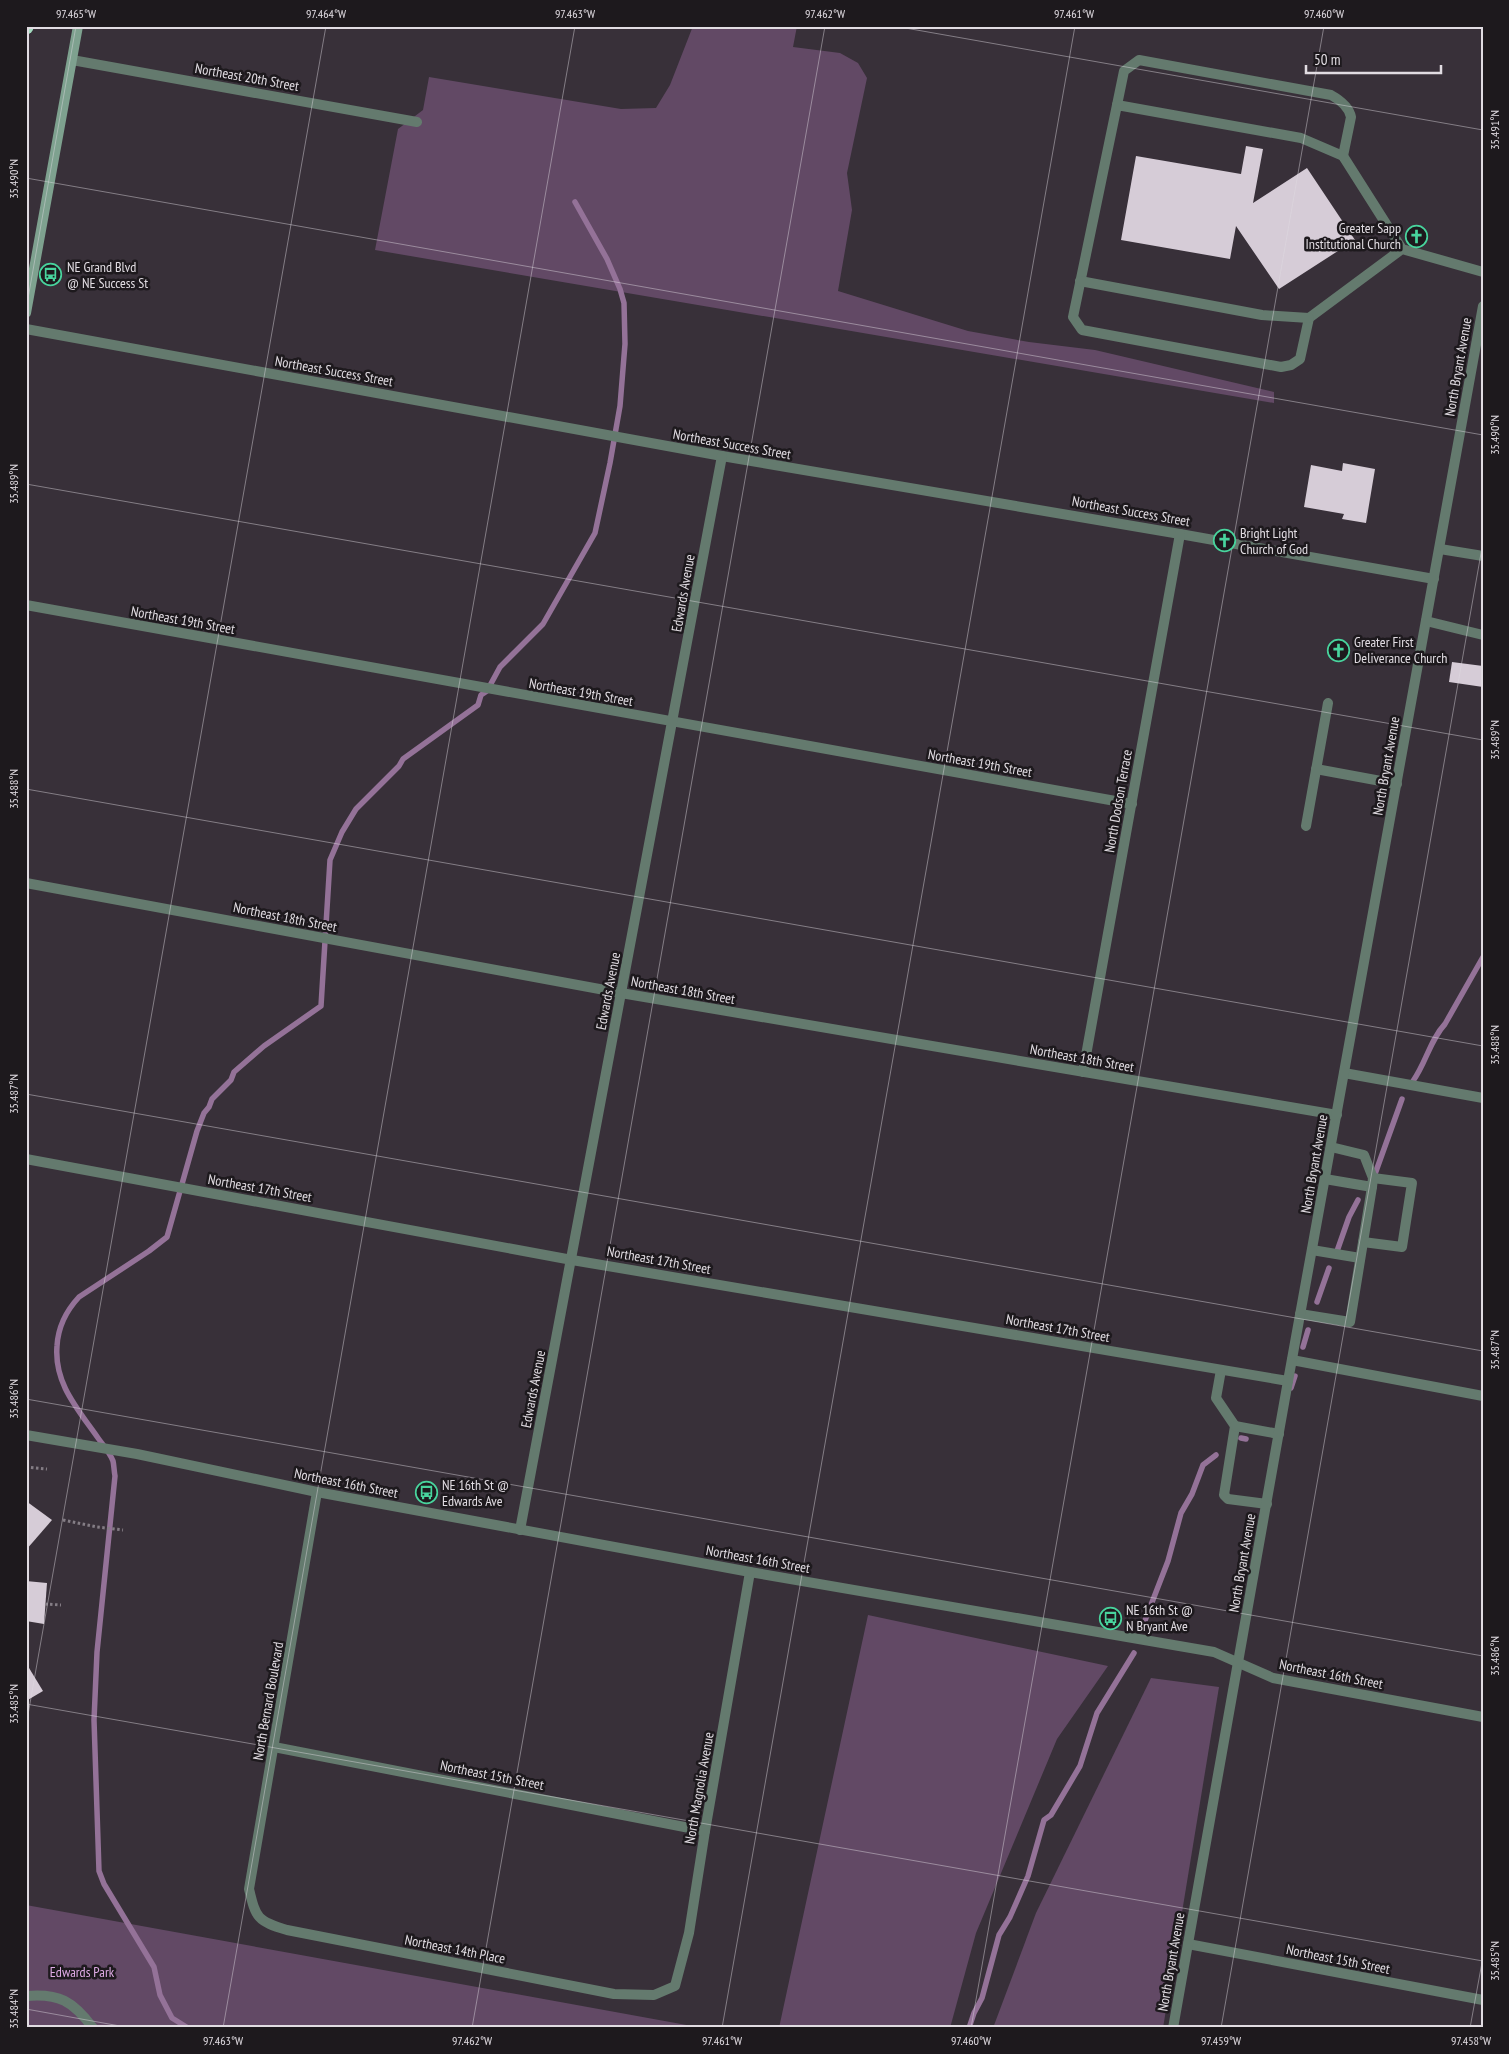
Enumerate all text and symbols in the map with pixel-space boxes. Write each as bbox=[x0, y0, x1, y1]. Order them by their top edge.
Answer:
text: 97.465°W bbox=[56, 6, 96, 21]
text: 97.464°W bbox=[306, 6, 346, 21]
text: 97.463°W bbox=[555, 6, 595, 21]
text: 97.462°W bbox=[805, 6, 845, 21]
text: 97.461°W bbox=[1054, 6, 1094, 21]
text: 97.460°W bbox=[1304, 6, 1344, 21]
scale bar bbox=[1306, 42, 1442, 74]
text: 50 m bbox=[1314, 50, 1340, 69]
street label: Northeast 20th Street bbox=[194, 59, 301, 95]
text: 35.491°N bbox=[1487, 110, 1502, 150]
text: 35.490°N bbox=[6, 159, 21, 199]
place label: Greater Sapp Institutional Church bbox=[1306, 219, 1401, 253]
church icon: Greater Sapp Institutional Church bbox=[1405, 224, 1429, 248]
place label: NE Grand Blvd @ NE Success St bbox=[67, 258, 148, 292]
bus stop icon: NE Grand Blvd @ NE Success St bbox=[39, 263, 63, 287]
street label: North Bryant Avenue bbox=[1440, 316, 1476, 418]
street label: Northeast Success Street bbox=[274, 352, 395, 390]
text: 35.490°N bbox=[1487, 415, 1502, 455]
street label: Northeast Success Street bbox=[672, 425, 793, 463]
text: 35.489°N bbox=[6, 464, 21, 504]
street label: Northeast Success Street bbox=[1071, 492, 1192, 530]
place label: Bright Light Church of God bbox=[1240, 524, 1308, 558]
church icon: Bright Light Church of God bbox=[1212, 529, 1236, 553]
street label: Edwards Avenue bbox=[667, 553, 699, 633]
street label: Northeast 19th Street bbox=[130, 602, 237, 638]
place label: Greater First Deliverance Church bbox=[1354, 633, 1447, 667]
church icon: Greater First Deliverance Church bbox=[1326, 638, 1350, 662]
street label: Northeast 19th Street bbox=[528, 674, 635, 710]
street label: North Bryant Avenue bbox=[1368, 715, 1404, 817]
text: 35.489°N bbox=[1487, 720, 1502, 760]
street label: Northeast 19th Street bbox=[927, 745, 1034, 781]
street label: North Dodson Terrace bbox=[1100, 748, 1136, 854]
text: 35.488°N bbox=[6, 769, 21, 809]
street label: Northeast 18th Street bbox=[232, 898, 339, 936]
street label: Edwards Avenue bbox=[592, 951, 624, 1031]
street label: Northeast 18th Street bbox=[630, 972, 737, 1008]
text: 35.488°N bbox=[1487, 1025, 1502, 1065]
street label: Northeast 18th Street bbox=[1029, 1040, 1136, 1076]
text: 35.487°N bbox=[6, 1074, 21, 1114]
street label: North Bryant Avenue bbox=[1296, 1113, 1332, 1215]
street label: Northeast 17th Street bbox=[207, 1170, 313, 1206]
street label: Northeast 17th Street bbox=[606, 1242, 712, 1278]
street label: Northeast 17th Street bbox=[1005, 1310, 1111, 1346]
text: 35.487°N bbox=[1487, 1330, 1502, 1370]
street label: Edwards Avenue bbox=[517, 1349, 549, 1429]
text: 35.486°N bbox=[6, 1379, 21, 1419]
street label: Northeast 16th Street bbox=[293, 1464, 400, 1502]
place label: NE 16th St @ Edwards Ave bbox=[442, 1476, 509, 1510]
bus stop icon: NE 16th St @ Edwards Ave bbox=[414, 1481, 438, 1505]
street label: North Bryant Avenue bbox=[1224, 1512, 1260, 1614]
street label: Northeast 16th Street bbox=[705, 1541, 812, 1577]
place label: NE 16th St @ N Bryant Ave bbox=[1126, 1601, 1193, 1635]
bus stop icon: NE 16th St @ N Bryant Ave bbox=[1098, 1606, 1122, 1630]
text: 35.486°N bbox=[1487, 1636, 1502, 1676]
street label: North Bernard Boulevard bbox=[249, 1640, 287, 1762]
street label: Northeast 16th Street bbox=[1278, 1655, 1385, 1693]
text: 35.485°N bbox=[6, 1684, 21, 1724]
street label: North Magnolia Avenue bbox=[680, 1730, 718, 1845]
street label: Northeast 15th Street bbox=[439, 1756, 546, 1794]
street label: North Bryant Avenue bbox=[1153, 1911, 1189, 2013]
street label: Northeast 14th Place bbox=[403, 1930, 507, 1968]
street label: Northeast 15th Street bbox=[1285, 1940, 1392, 1978]
text: 35.485°N bbox=[1487, 1941, 1502, 1981]
park label: Edwards Park bbox=[50, 1963, 115, 1981]
text: 35.484°N bbox=[6, 1989, 21, 2029]
text: 97.463°W bbox=[203, 2033, 243, 2048]
text: 97.462°W bbox=[452, 2033, 492, 2048]
text: 97.461°W bbox=[702, 2033, 742, 2048]
text: 97.460°W bbox=[951, 2033, 991, 2048]
text: 97.459°W bbox=[1201, 2033, 1241, 2048]
text: 97.458°W bbox=[1451, 2033, 1491, 2048]

